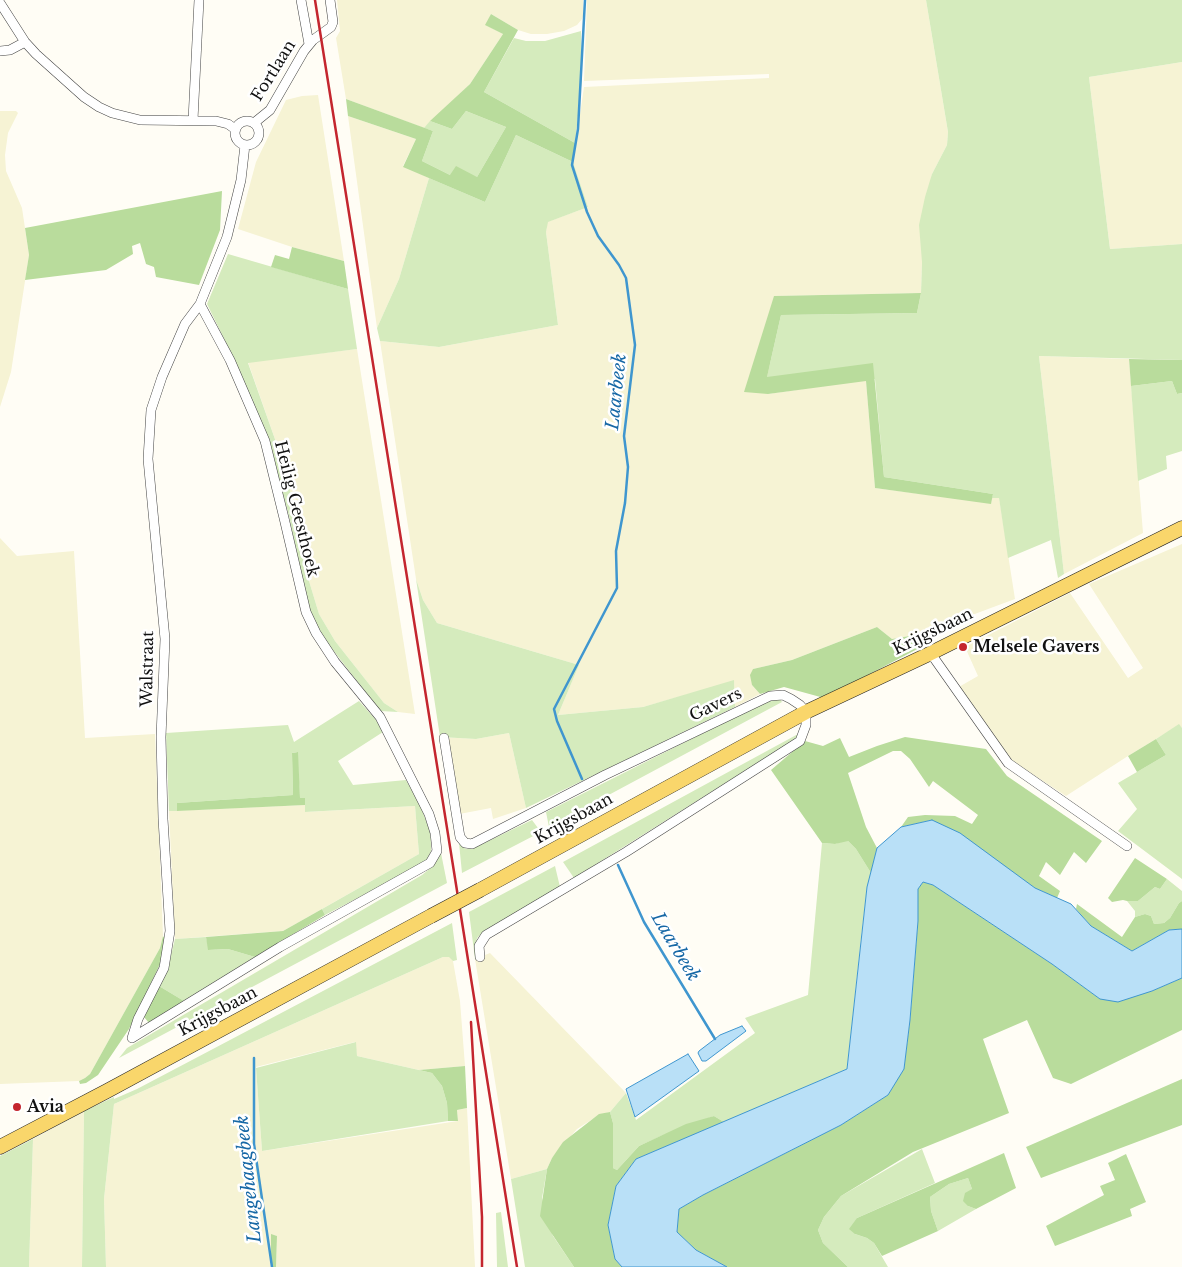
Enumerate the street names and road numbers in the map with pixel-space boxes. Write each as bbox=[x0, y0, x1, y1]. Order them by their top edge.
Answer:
street label: Fortlaan bbox=[248, 37, 300, 105]
street label: Heilig Geesthoek bbox=[270, 439, 322, 579]
street label: Krijgsbaan bbox=[890, 604, 976, 660]
street label: Walstraat bbox=[138, 631, 158, 707]
street label: Gavers bbox=[687, 684, 745, 726]
street label: Krijgsbaan bbox=[532, 790, 616, 848]
street label: Krijgsbaan bbox=[175, 983, 261, 1041]

